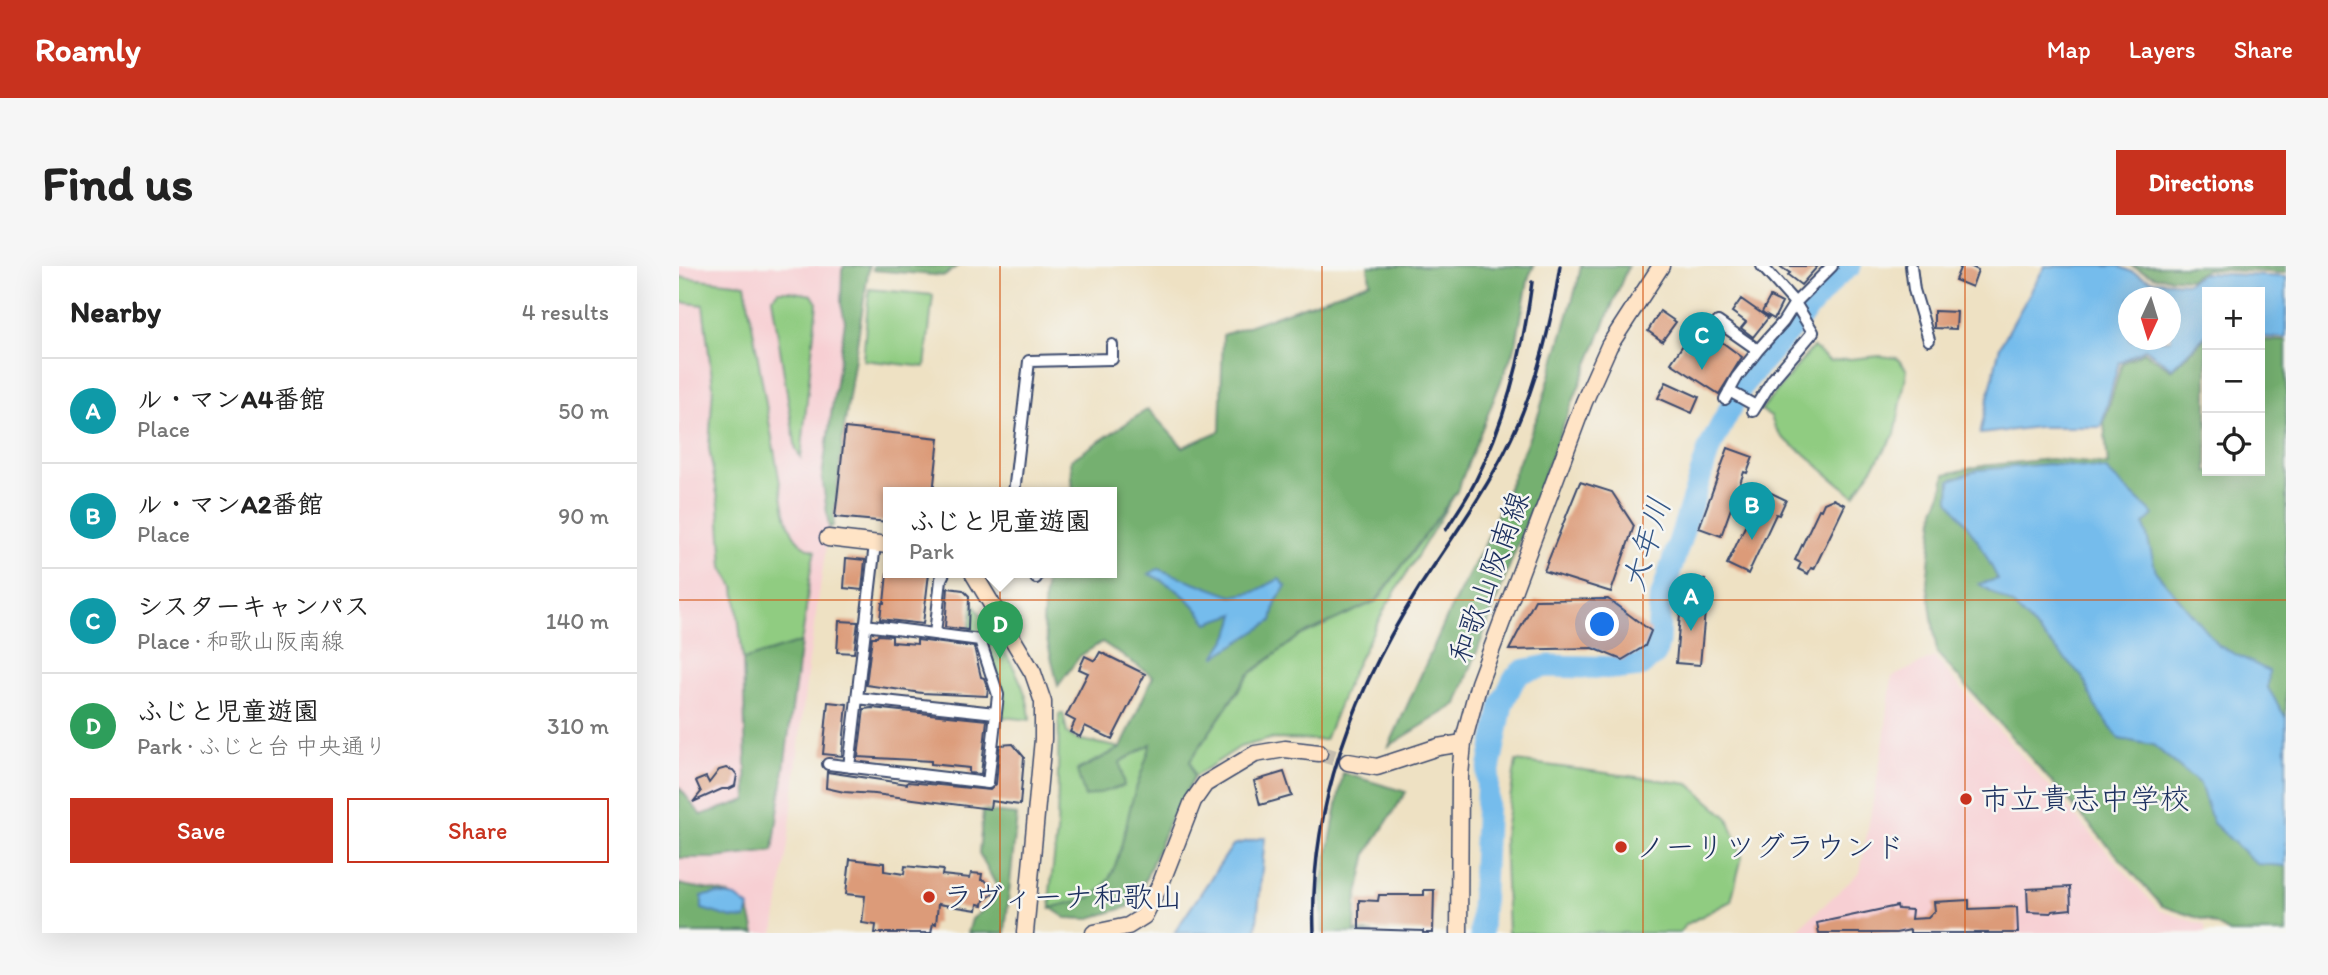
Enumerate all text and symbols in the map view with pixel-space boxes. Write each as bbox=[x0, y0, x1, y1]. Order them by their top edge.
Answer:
text: Roamly bbox=[35, 30, 141, 69]
text: Map bbox=[2047, 35, 2091, 64]
text: Layers bbox=[2129, 35, 2196, 64]
text: Share bbox=[2234, 35, 2293, 64]
button: Directions bbox=[2116, 150, 2286, 215]
text: Find us bbox=[42, 153, 193, 212]
north arrow bbox=[2118, 287, 2181, 350]
map controls bbox=[2202, 287, 2265, 476]
button: + bbox=[2202, 287, 2265, 350]
text: Nearby bbox=[70, 293, 161, 330]
text: 4 results bbox=[522, 298, 609, 326]
pin: C bbox=[1679, 312, 1725, 370]
button: − bbox=[2202, 350, 2265, 413]
text: ル・マンA4番館 bbox=[137, 383, 325, 415]
text: A bbox=[86, 397, 100, 425]
text: 50 m bbox=[558, 397, 609, 425]
button: locate bbox=[2202, 413, 2265, 476]
text: Place bbox=[137, 415, 190, 443]
pin: B bbox=[1729, 482, 1775, 540]
street label: 和歌山阪南線 bbox=[1440, 486, 1537, 668]
popup bbox=[883, 487, 1117, 578]
text: ル・マンA2番館 bbox=[137, 488, 323, 520]
water label: 大年川 bbox=[1614, 493, 1678, 595]
text: B bbox=[86, 502, 100, 530]
text: 90 m bbox=[558, 502, 609, 530]
text: ふじと児童遊園 bbox=[909, 505, 1091, 537]
text: Place bbox=[137, 520, 190, 548]
text: Park bbox=[909, 537, 954, 565]
pin: A bbox=[1668, 573, 1714, 631]
text: シスターキャンパス bbox=[137, 590, 370, 622]
pin: D bbox=[977, 601, 1023, 659]
text: C bbox=[86, 607, 100, 635]
text: 140 m bbox=[546, 607, 609, 635]
your location bbox=[1585, 607, 1619, 641]
text: Place · 和歌山阪南線 bbox=[137, 627, 344, 655]
text: ふじと児童遊園 bbox=[137, 695, 319, 727]
text: D bbox=[85, 712, 101, 740]
text: 310 m bbox=[547, 712, 609, 740]
text: Park · ふじと台 中央通り bbox=[137, 732, 387, 760]
place label: 市立貴志中学校 bbox=[1980, 780, 2190, 817]
marker: 市立貴志中学校 bbox=[1958, 791, 1974, 807]
button: Save bbox=[70, 798, 333, 863]
button: Share bbox=[347, 798, 609, 863]
place label: ノーリツグラウンド bbox=[1635, 828, 1905, 865]
marker: ノーリツグラウンド bbox=[1613, 839, 1629, 855]
place label: ラヴィーナ和歌山 bbox=[943, 878, 1183, 915]
marker: ラヴィーナ和歌山 bbox=[921, 889, 937, 905]

